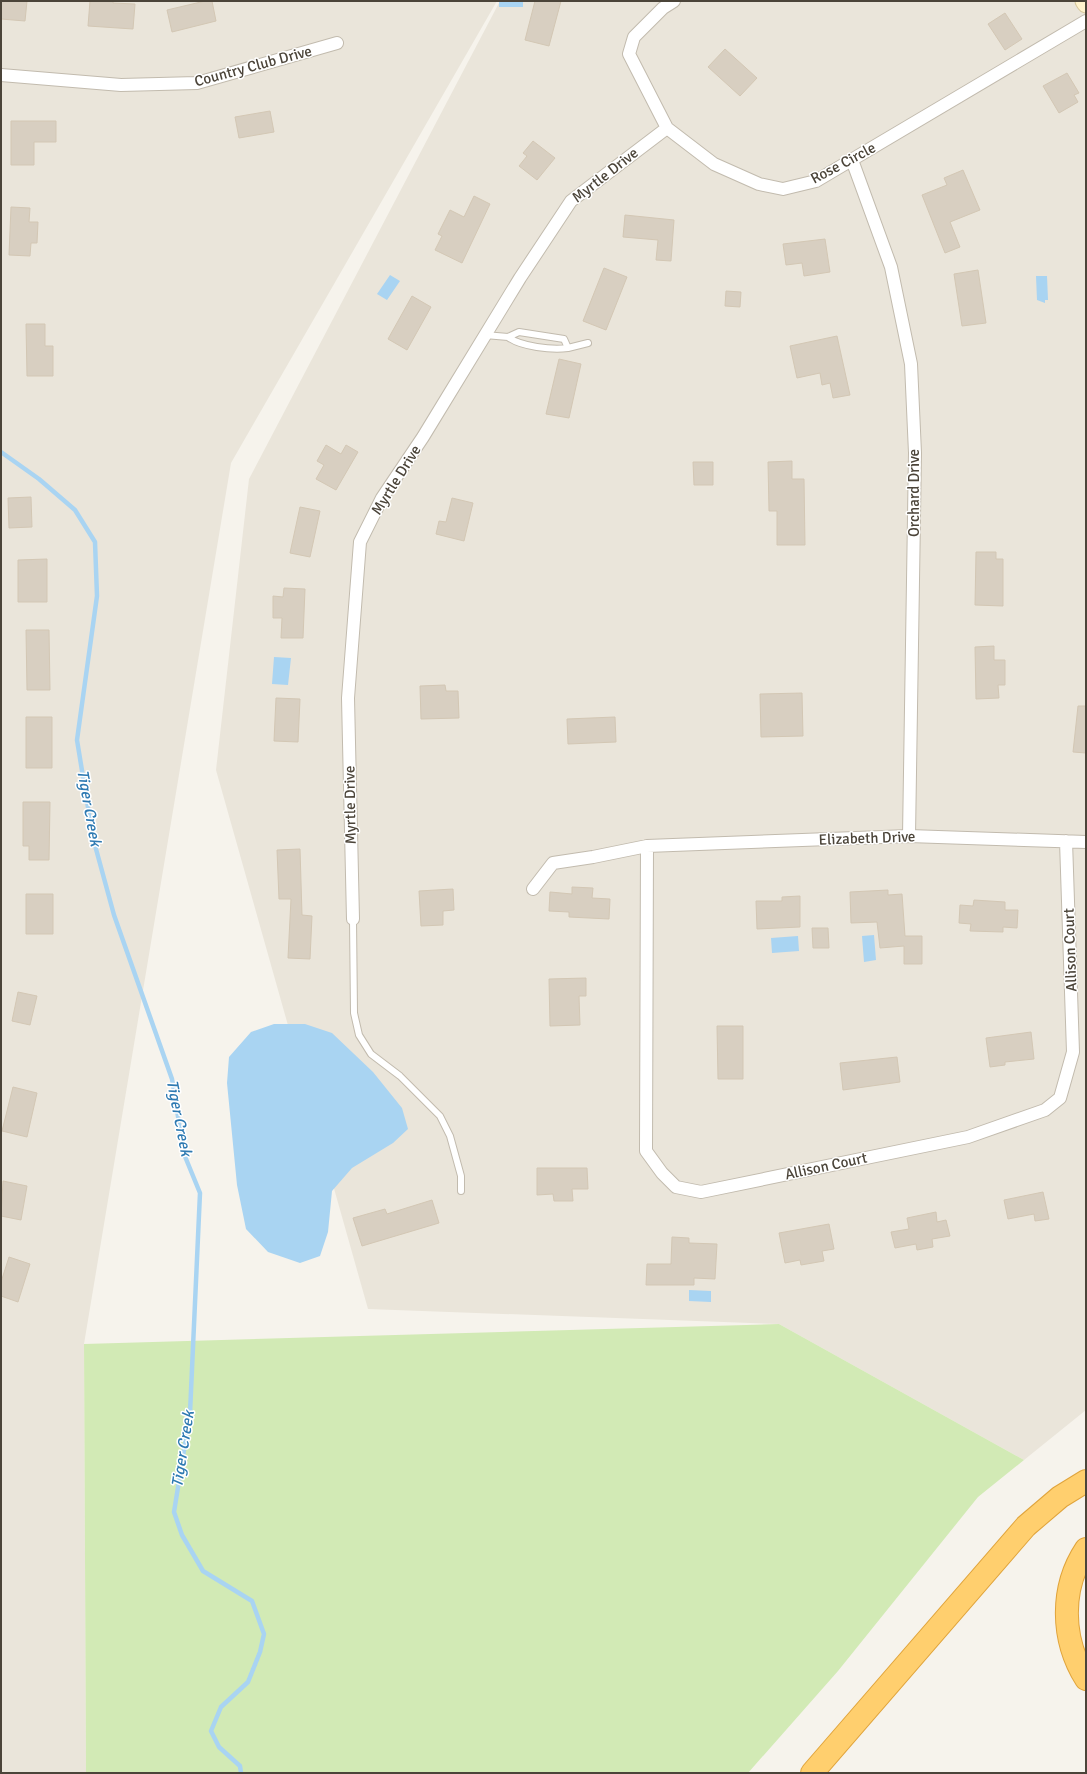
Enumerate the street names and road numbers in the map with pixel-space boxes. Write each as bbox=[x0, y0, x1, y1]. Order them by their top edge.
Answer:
street label: Country Club Drive bbox=[192, 42, 314, 90]
street label: Rose Circle bbox=[807, 138, 879, 188]
street label: Myrtle Drive bbox=[568, 144, 642, 206]
street label: Myrtle Drive bbox=[367, 442, 425, 518]
street label: Orchard Drive bbox=[905, 449, 923, 537]
street label: Myrtle Drive bbox=[340, 765, 360, 845]
street label: Elizabeth Drive bbox=[818, 827, 916, 849]
street label: Allison Court bbox=[1060, 908, 1080, 992]
street label: Allison Court bbox=[783, 1149, 869, 1183]

